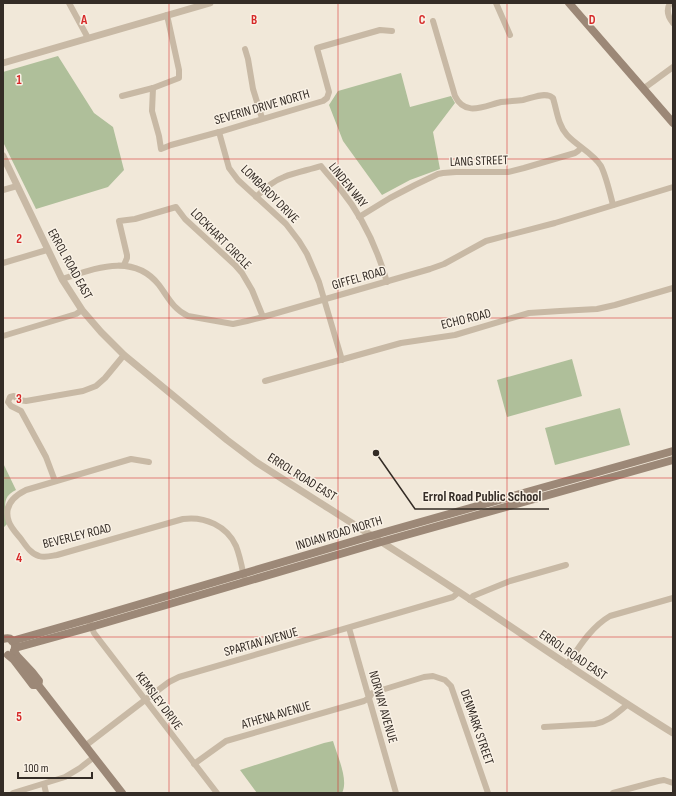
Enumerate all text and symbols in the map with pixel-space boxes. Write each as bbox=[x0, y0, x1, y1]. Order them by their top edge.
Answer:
text: A bbox=[80, 12, 88, 28]
text: B bbox=[251, 12, 257, 28]
text: C bbox=[419, 12, 426, 28]
text: D bbox=[589, 12, 596, 28]
text: 1 bbox=[16, 72, 22, 88]
street label: SEVERIN DRIVE NORTH bbox=[212, 86, 312, 128]
street label: LANG STREET bbox=[450, 152, 508, 170]
street label: LINDEN WAY bbox=[325, 159, 371, 211]
street label: LOMBARDY DRIVE bbox=[238, 162, 302, 226]
street label: LOCKHART CIRCLE bbox=[187, 205, 255, 273]
street label: ERROL ROAD EAST bbox=[44, 226, 96, 302]
text: 2 bbox=[16, 231, 22, 247]
street label: GIFFEL ROAD bbox=[330, 263, 388, 293]
street label: ECHO ROAD bbox=[439, 305, 493, 333]
text: 3 bbox=[16, 391, 22, 407]
street label: ERROL ROAD EAST bbox=[265, 449, 339, 505]
callout: Errol Road Public School bbox=[415, 483, 549, 509]
text: Errol Road Public School bbox=[423, 488, 541, 505]
street label: INDIAN ROAD NORTH bbox=[294, 512, 384, 554]
street label: BEVERLEY ROAD bbox=[41, 520, 113, 552]
text: 4 bbox=[16, 550, 22, 566]
street label: SPARTAN AVENUE bbox=[222, 624, 300, 660]
street label: ERROL ROAD EAST bbox=[536, 626, 610, 684]
street label: KEMSLEY DRIVE bbox=[132, 669, 186, 733]
street label: NORWAY AVENUE bbox=[365, 669, 401, 745]
street label: DENMARK STREET bbox=[457, 687, 497, 767]
street label: ATHENA AVENUE bbox=[239, 697, 313, 733]
text: 5 bbox=[16, 709, 22, 725]
scale bar bbox=[18, 754, 92, 780]
text: 100 m bbox=[24, 761, 49, 776]

